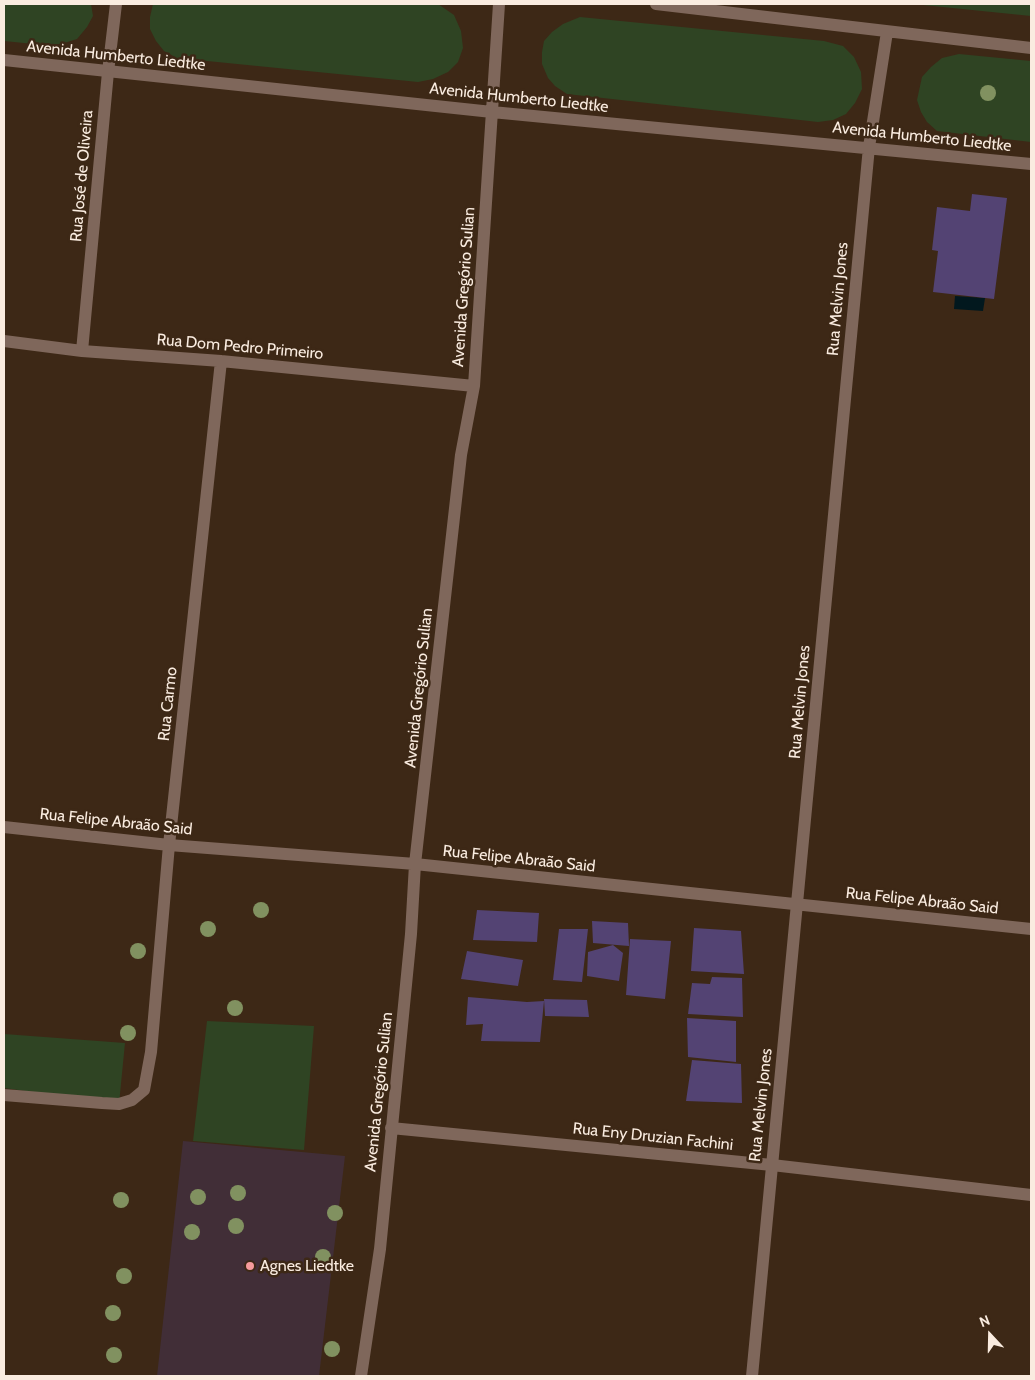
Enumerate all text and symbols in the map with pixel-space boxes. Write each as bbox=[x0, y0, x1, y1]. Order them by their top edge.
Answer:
street label: Avenida Humberto Liedtke bbox=[25, 37, 207, 75]
street label: Avenida Humberto Liedtke bbox=[428, 79, 610, 117]
street label: Rua José de Oliveira bbox=[67, 109, 97, 243]
street label: Avenida Humberto Liedtke bbox=[831, 118, 1013, 156]
street label: Avenida Gregório Sulian bbox=[449, 206, 479, 368]
street label: Rua Melvin Jones bbox=[823, 241, 853, 357]
street label: Rua Dom Pedro Primeiro bbox=[156, 330, 324, 364]
street label: Avenida Gregório Sulian bbox=[401, 607, 437, 769]
street label: Rua Melvin Jones bbox=[785, 644, 815, 760]
street label: Rua Carmo bbox=[155, 666, 181, 742]
street label: Rua Felipe Abraão Said bbox=[39, 804, 193, 840]
street label: Rua Felipe Abraão Said bbox=[442, 841, 596, 877]
street label: Rua Felipe Abraão Said bbox=[845, 883, 999, 919]
street label: Avenida Gregório Sulian bbox=[361, 1011, 397, 1173]
street label: Rua Melvin Jones bbox=[745, 1047, 777, 1163]
street label: Rua Eny Druzian Fachini bbox=[572, 1119, 734, 1155]
place label: Agnes Liedtke bbox=[260, 1256, 354, 1276]
marker: Agnes Liedtke bbox=[244, 1260, 256, 1272]
north arrow bbox=[965, 1310, 1015, 1360]
text: N bbox=[977, 1311, 992, 1331]

